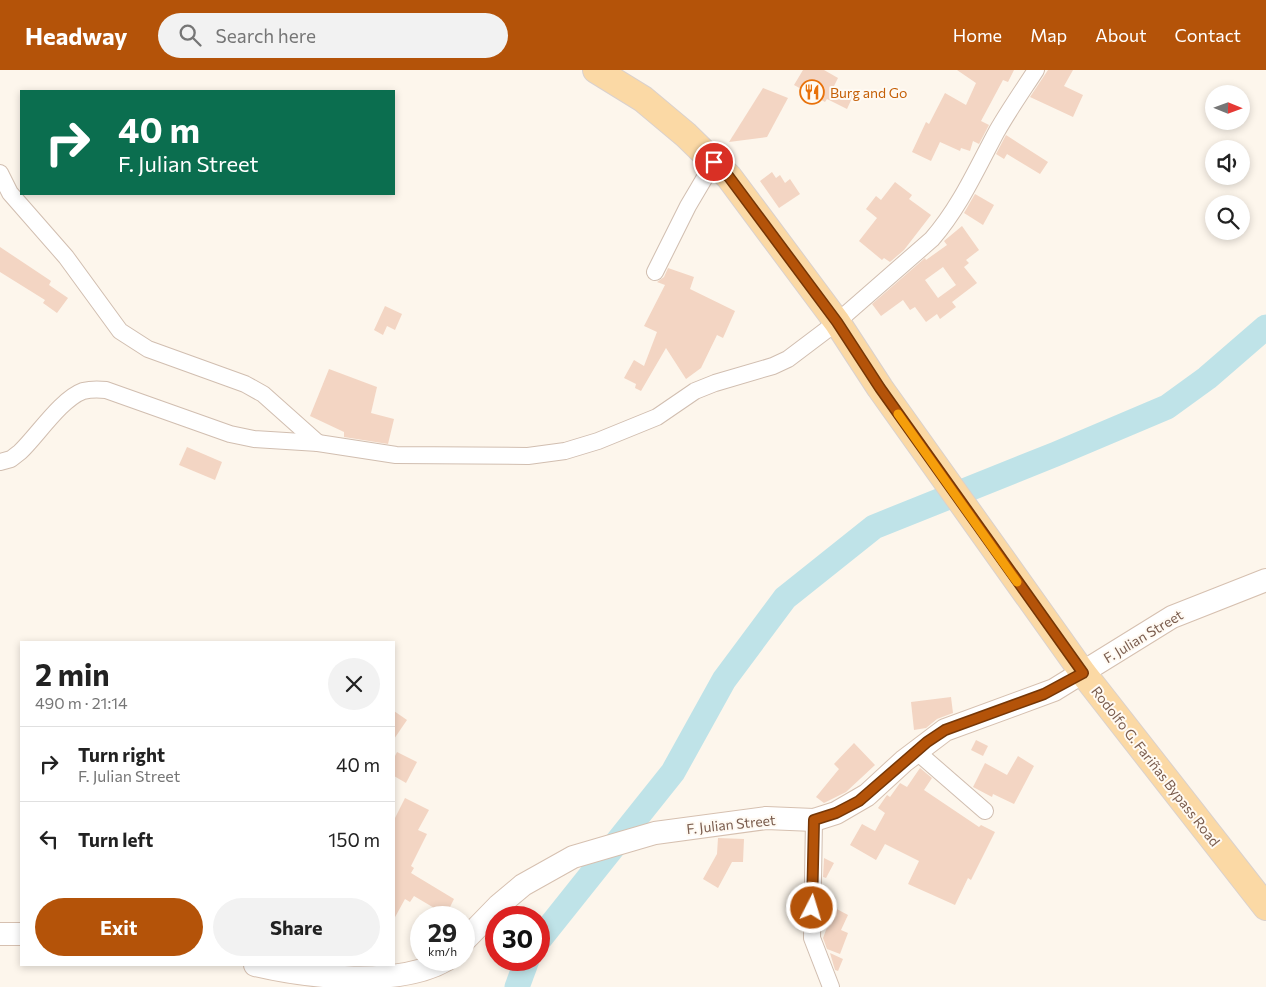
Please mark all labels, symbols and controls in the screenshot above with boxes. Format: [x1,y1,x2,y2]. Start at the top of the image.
search box [158,13,508,58]
text: Headway [25,21,128,50]
icon: search [176,21,204,49]
text: Search here [216,24,316,47]
text: Home [953,24,1002,46]
text: Map [1030,24,1067,46]
text: About [1095,24,1147,46]
text: Contact [1175,24,1241,46]
restaurant icon: Burg and Go [799,79,825,105]
place label: Burg and Go [830,84,907,101]
north arrow [1205,85,1250,130]
map controls [1205,85,1250,240]
text: 40 m [118,107,200,150]
icon: right [35,110,100,175]
button: sound [1205,140,1250,185]
pin [693,141,735,183]
icon: arrive [700,148,728,176]
text: F. Julian Street [118,150,259,177]
button: search [1205,195,1250,240]
street label: F. Julian Street [1100,606,1186,666]
text: 2 min [35,655,110,692]
button: close [328,658,380,710]
street label: Rodolfo G. Fariñas Bypass Road [1088,683,1224,849]
text: 490 m · 21:14 [35,693,128,712]
text: Turn right [78,743,165,766]
icon: right [35,750,63,778]
text: 40 m [336,753,380,776]
text: F. Julian Street [78,766,180,785]
street label: F. Julian Street [686,811,777,837]
icon: left [35,825,63,853]
text: Turn left [78,828,153,851]
text: 150 m [328,828,380,851]
position arrow [785,881,837,933]
button: Exit [35,898,203,956]
button: Share [213,898,380,956]
speed limit sign: 30 [485,906,550,971]
text: 29 [428,917,457,947]
text: km/h [428,944,457,958]

